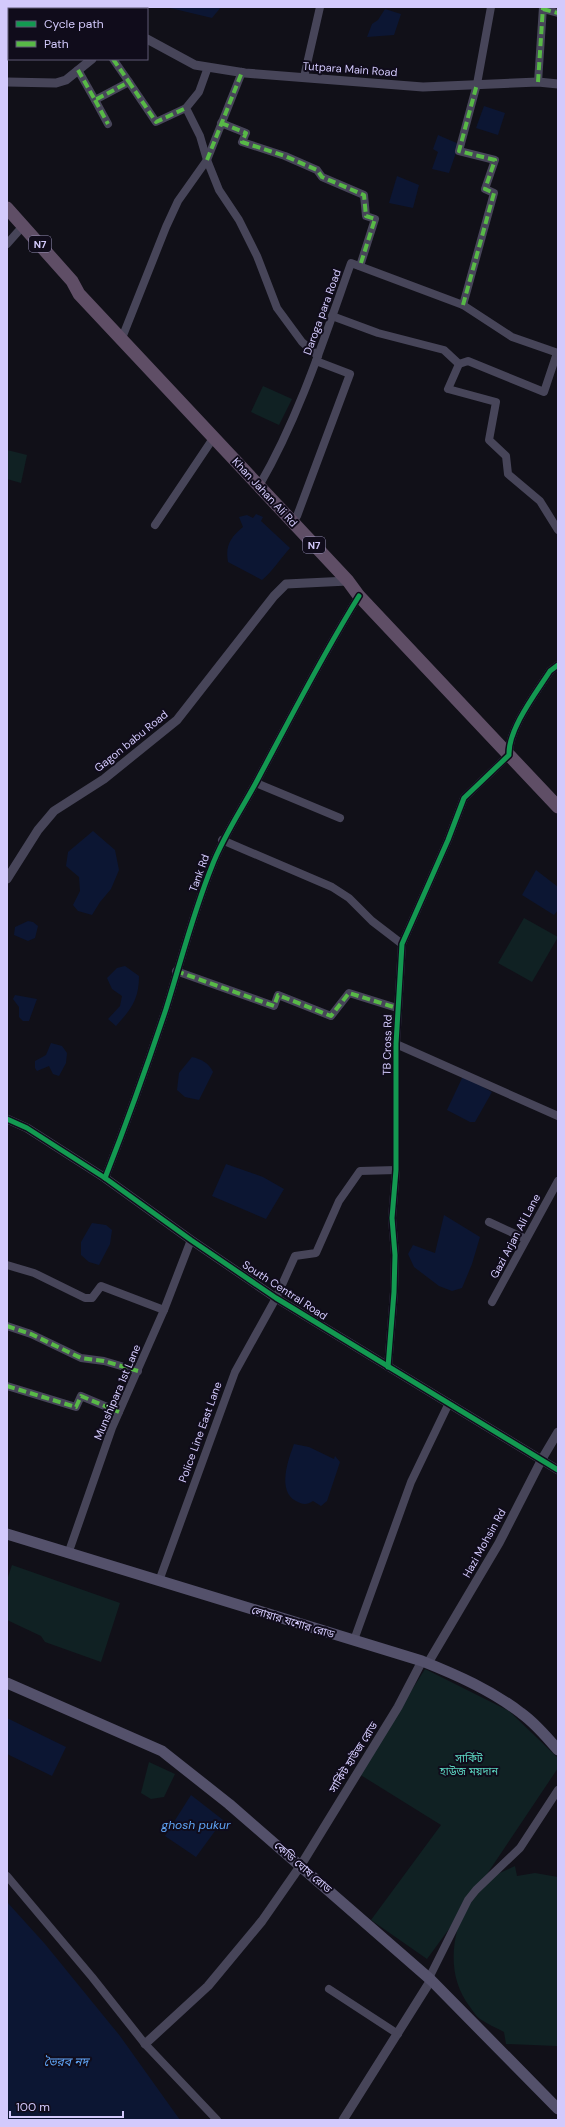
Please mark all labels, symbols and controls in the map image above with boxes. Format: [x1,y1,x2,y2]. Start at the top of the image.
legend [8,8,148,60]
text: Cycle path [44,16,104,32]
text: Path [44,36,69,52]
street label: Tutpara Main Road [302,59,398,79]
road number: N7 [29,236,51,252]
street label: Daroga para Road [300,267,344,357]
street label: Khan Jahan Ali Rd [229,455,301,530]
road number: N7 [303,537,325,553]
street label: Gagon babu Road [91,707,171,775]
street label: Tank Rd [186,852,212,894]
street label: TB Cross Rd [379,1014,395,1076]
street label: Gazi Arjan Ali Lane [487,1191,543,1281]
street label: South Central Road [240,1257,330,1323]
street label: Munshipara 1st Lane [91,1342,143,1442]
street label: Police Line East Lane [175,1380,225,1484]
street label: Hazi Mohsin Rd [459,1506,509,1580]
street label: লোয়ার যশোর রোড [250,1603,336,1641]
street label: সার্কিট হাউজ রোড [325,1719,380,1796]
park label: সার্কিট হাউজ ময়দান [439,1751,499,1778]
water label: ghosh pukur [161,1817,231,1833]
street label: কেডি ঘোষ রোড [271,1838,335,1896]
water label: ভৈরব নদ [44,2054,91,2070]
scale bar [10,2093,123,2119]
text: 100 m [16,2099,50,2115]

